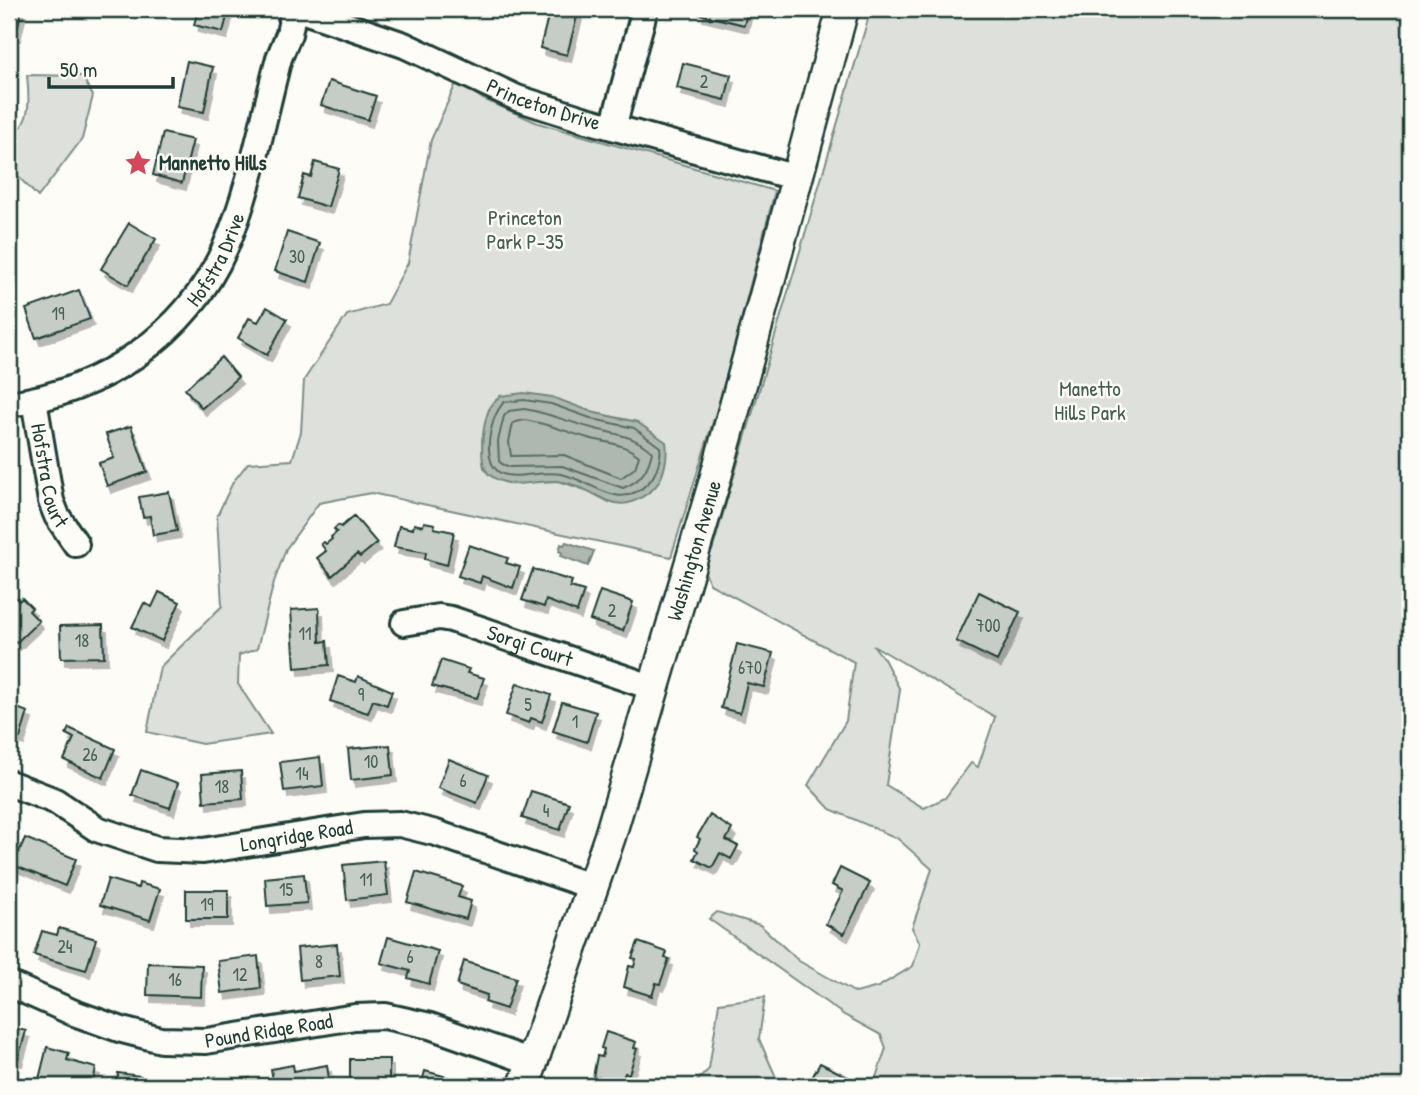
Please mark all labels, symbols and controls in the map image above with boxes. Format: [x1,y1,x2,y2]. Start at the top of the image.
scale bar [49,46,173,90]
text: 50 m [60,55,97,84]
house number: 2 [700,69,709,94]
street label: Princeton Drive [482,71,604,137]
place icon: Mannetto Hills [123,148,153,178]
place label: Mannetto Hills [159,148,266,177]
park label: Princeton Park P-35 [487,203,564,256]
street label: Hofstra Drive [179,209,251,312]
house number: 30 [289,244,305,269]
house number: 19 [51,301,65,326]
park label: Manetto Hills Park [1054,374,1126,427]
street label: Hofstra Court [24,421,76,534]
street label: Washington Avenue [659,477,728,624]
house number: 2 [608,598,617,623]
house number: 700 [975,613,1001,638]
street label: Sorgi Court [483,617,578,674]
house number: 11 [298,621,312,646]
house number: 18 [75,628,89,653]
house number: 670 [738,655,762,680]
house number: 9 [358,682,365,707]
house number: 5 [524,692,532,717]
house number: 1 [572,709,578,734]
house number: 26 [82,742,98,767]
house number: 10 [364,749,378,774]
house number: 14 [295,761,309,786]
house number: 6 [459,768,467,793]
house number: 18 [215,774,229,799]
house number: 4 [543,798,550,823]
street label: Longridge Road [238,812,355,859]
house number: 11 [359,867,373,892]
house number: 15 [279,877,293,902]
house number: 19 [200,892,214,917]
house number: 24 [57,934,73,959]
house number: 6 [406,944,414,969]
house number: 8 [315,949,323,974]
house number: 12 [233,962,248,987]
house number: 16 [168,967,182,992]
street label: Pound Ridge Road [203,1006,335,1055]

